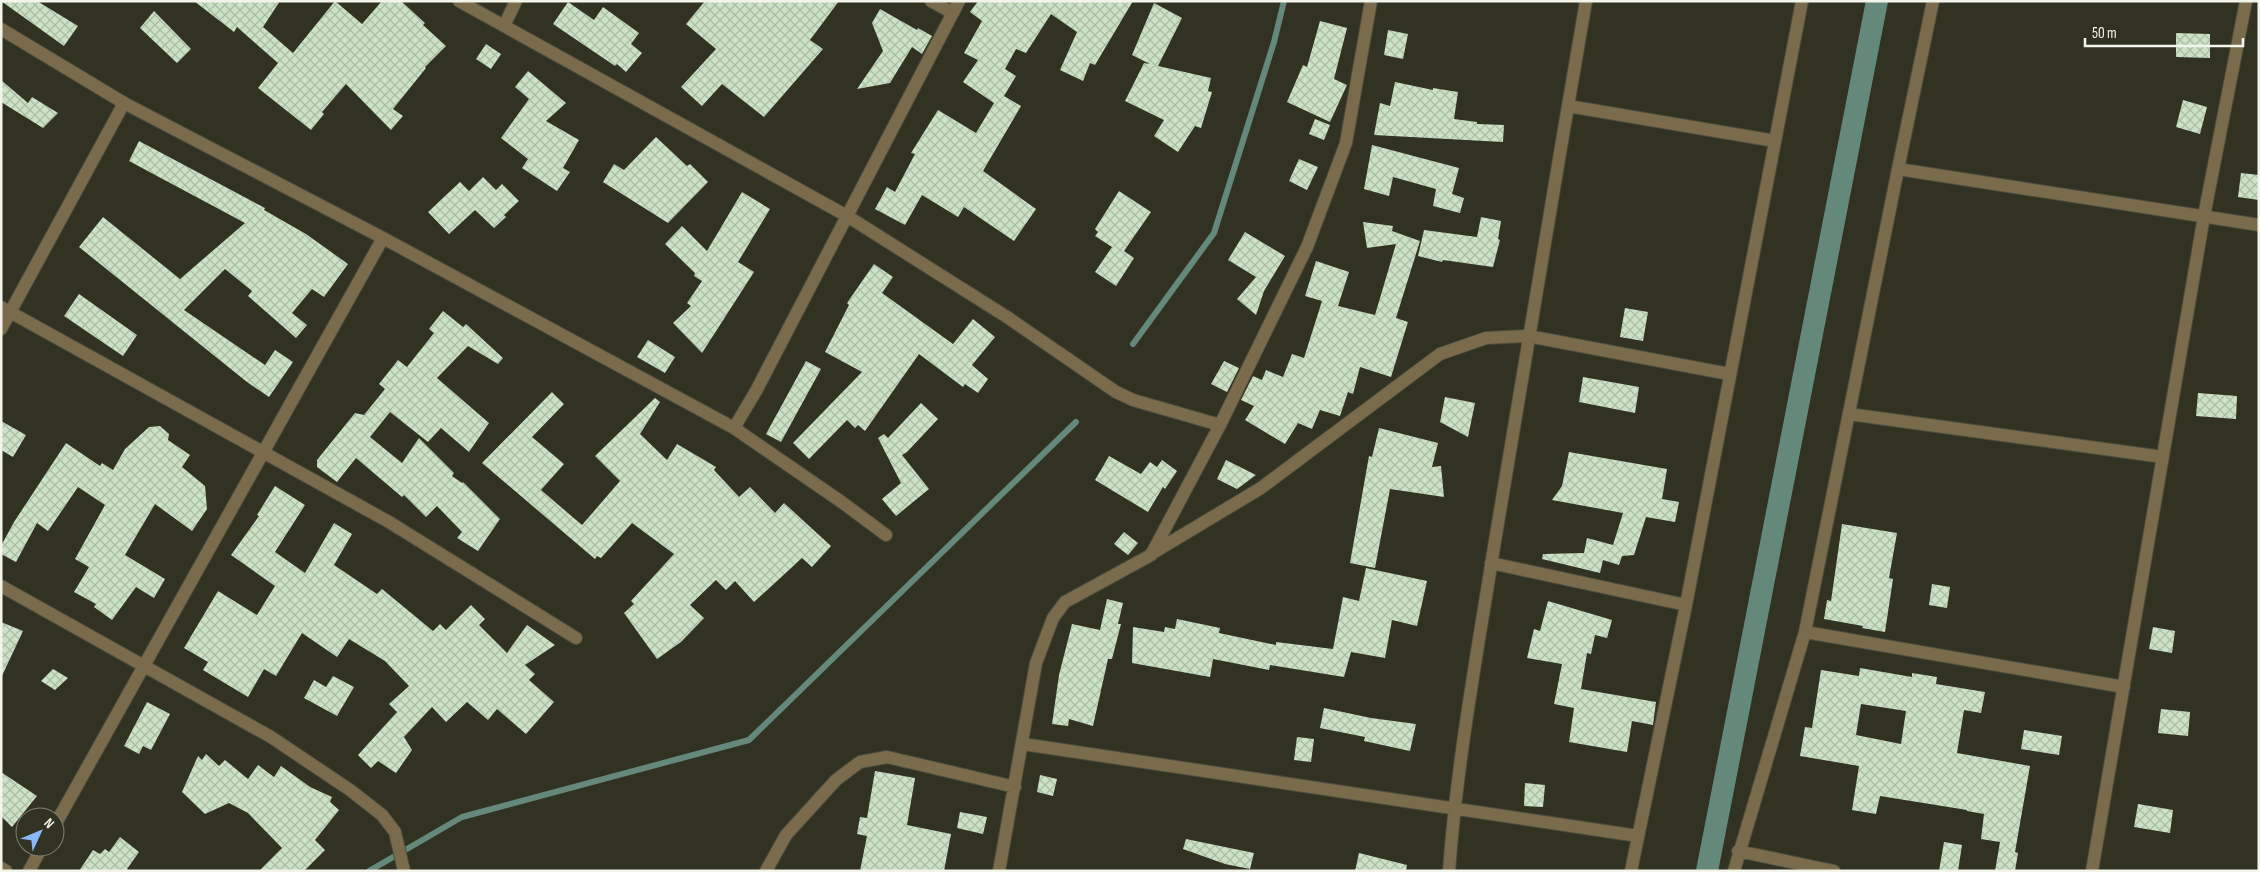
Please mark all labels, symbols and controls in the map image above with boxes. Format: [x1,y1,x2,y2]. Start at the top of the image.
scale bar [2085,15,2242,47]
text: 50 m [2092,24,2117,43]
north arrow [15,807,65,857]
text: N [40,815,58,832]

